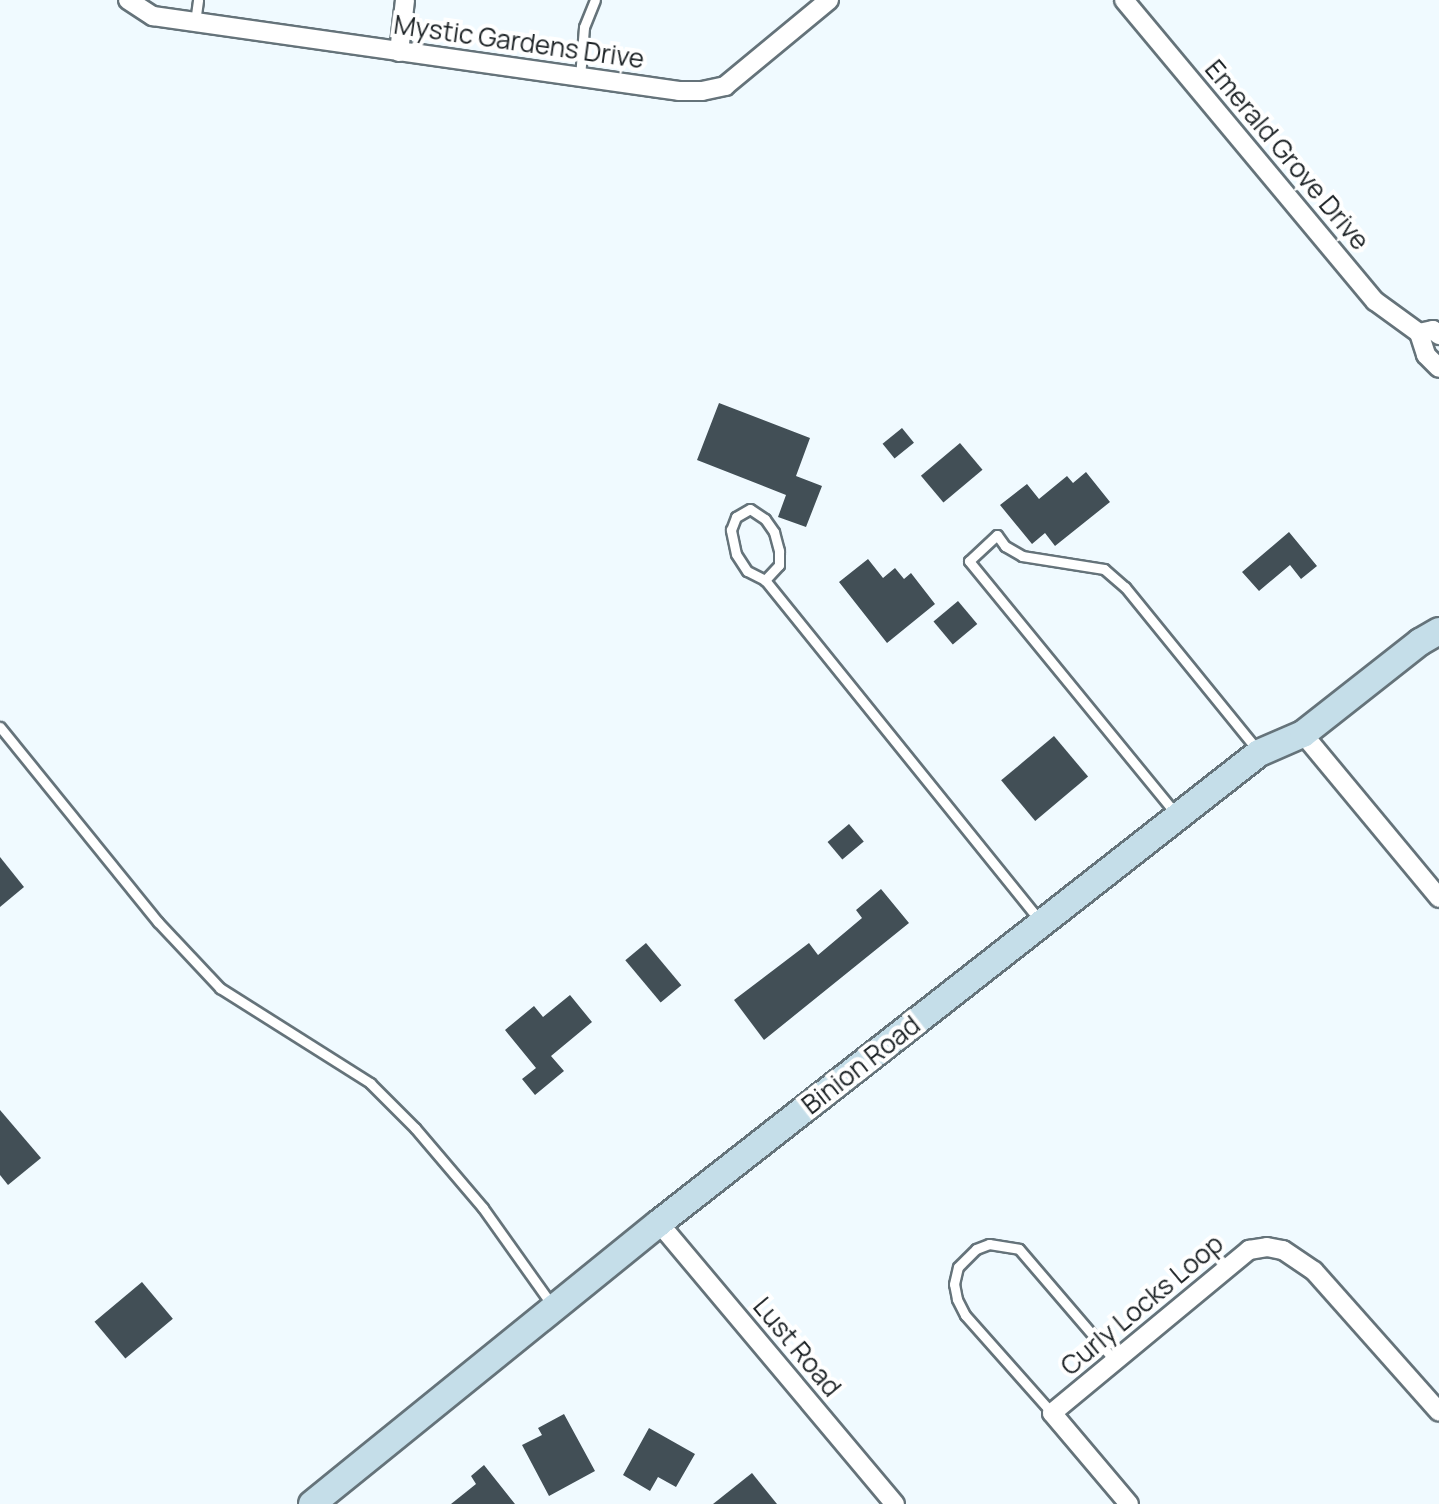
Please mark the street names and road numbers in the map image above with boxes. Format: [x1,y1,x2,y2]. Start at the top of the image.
street label: Mystic Gardens Drive [392,9,646,75]
street label: Emerald Grove Drive [1199,54,1375,256]
street label: Binion Road [796,1009,926,1121]
street label: Curly Locks Loop [1054,1228,1230,1382]
street label: Lust Road [747,1291,847,1403]

